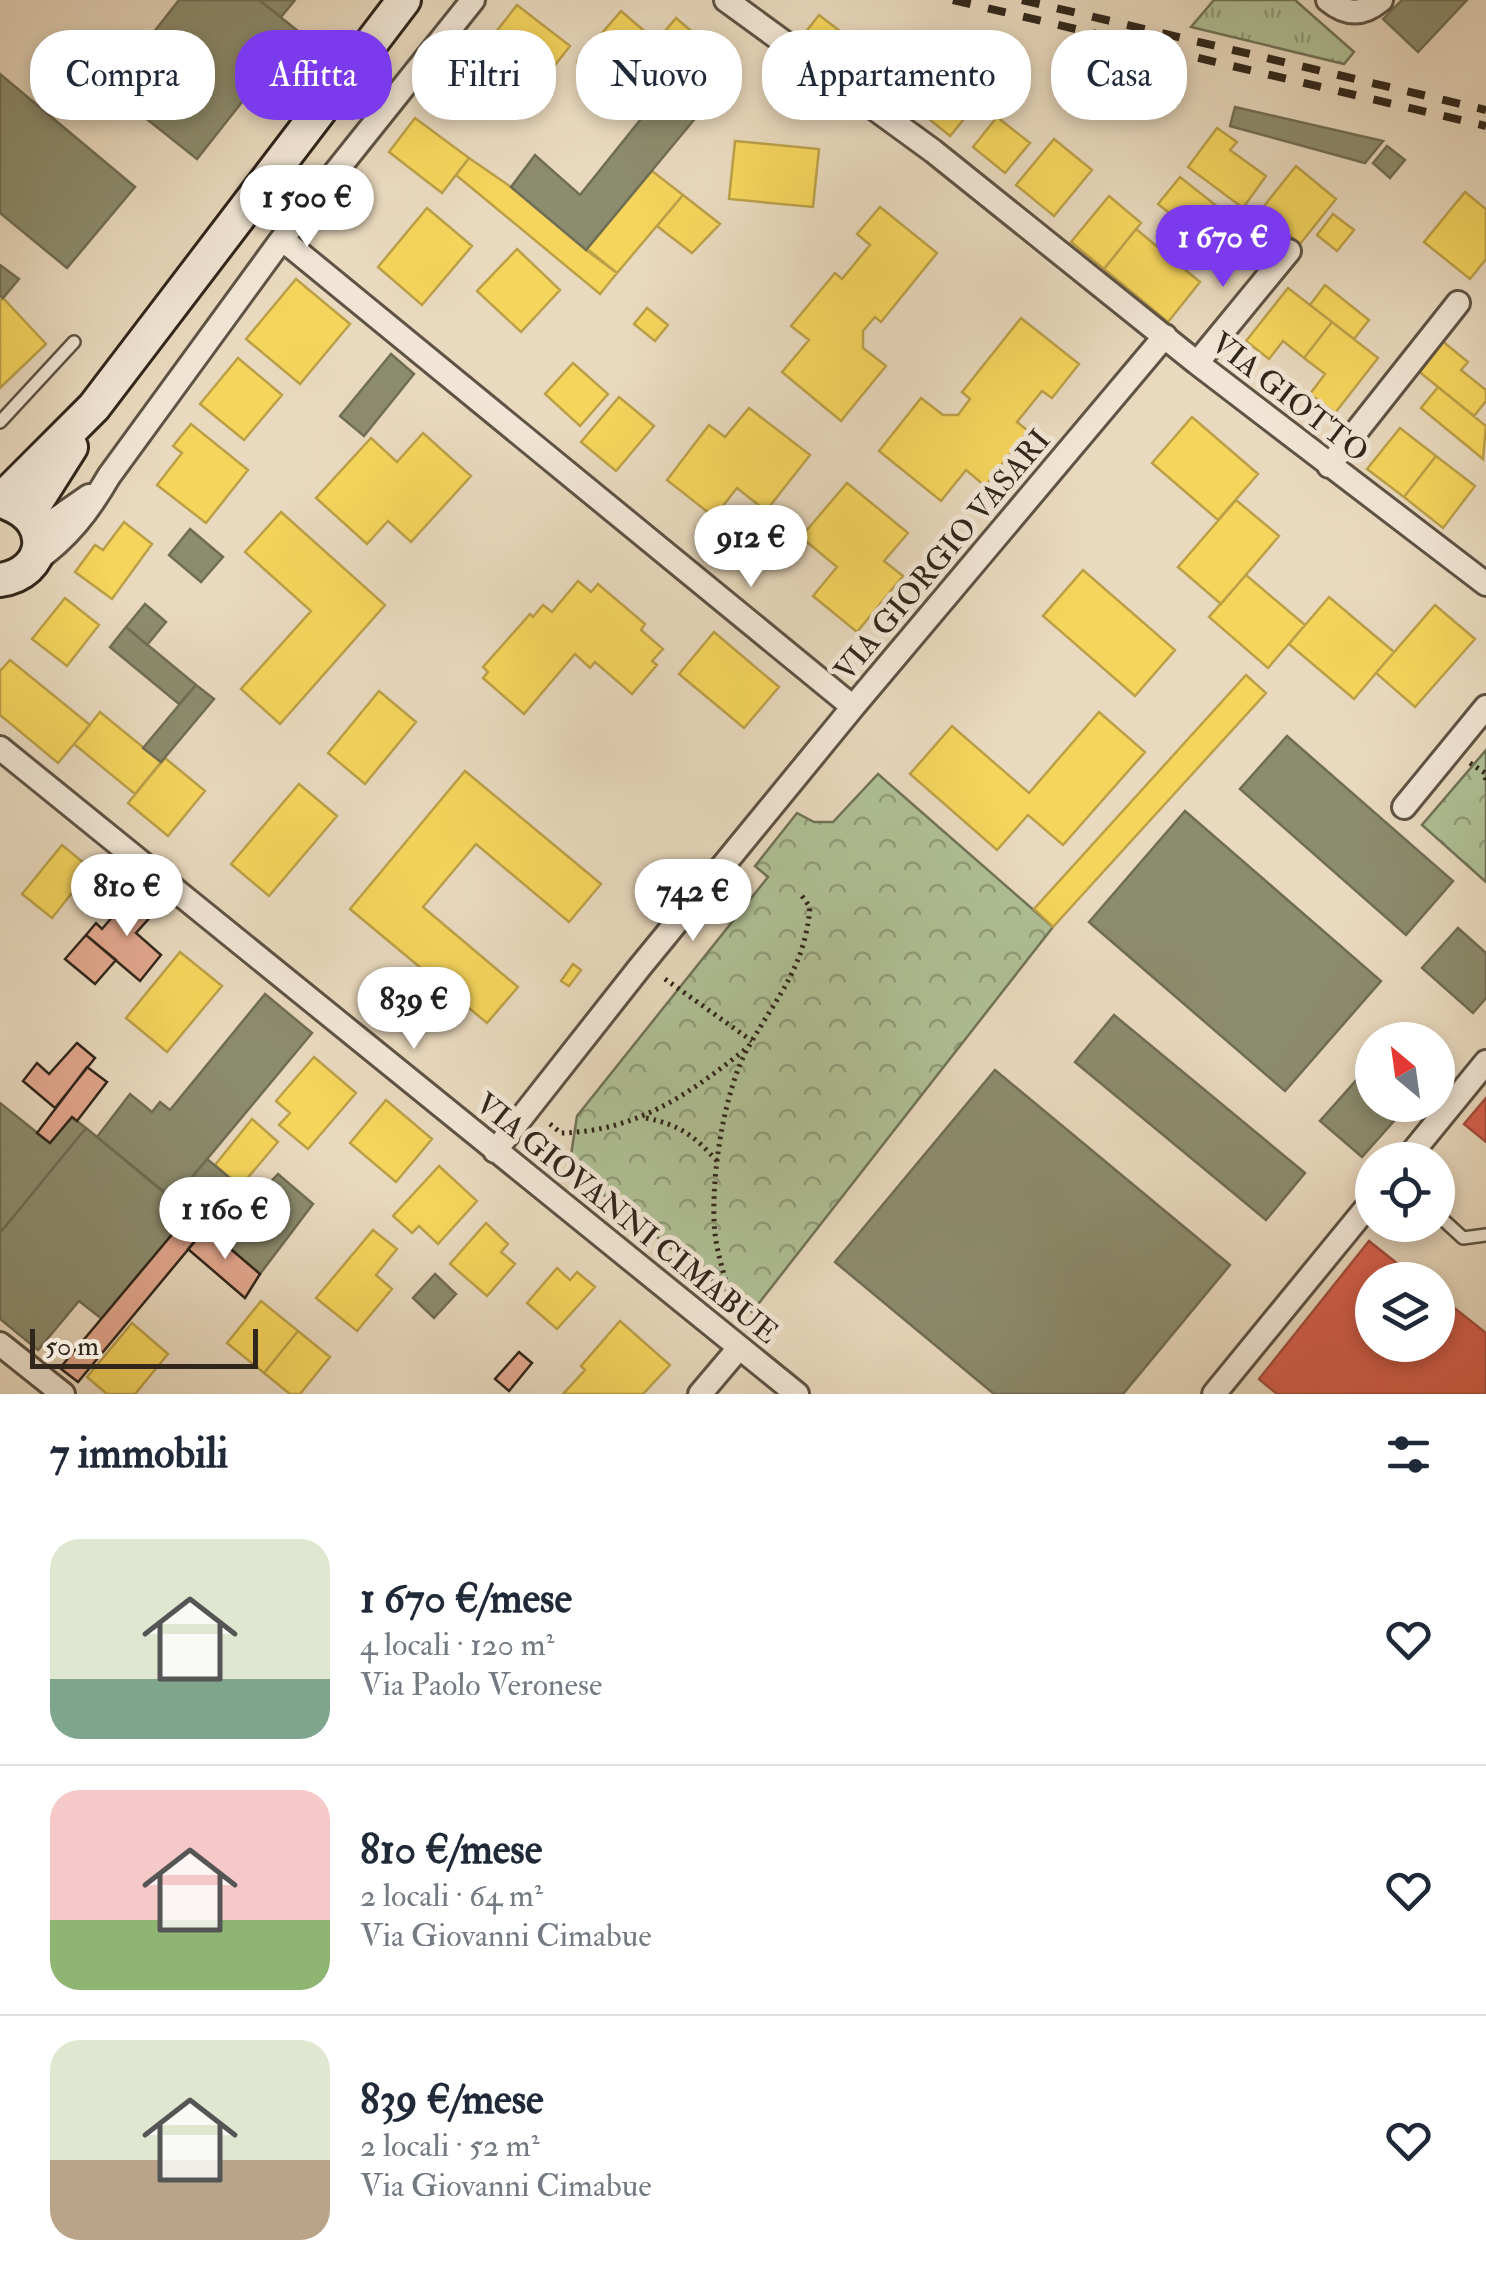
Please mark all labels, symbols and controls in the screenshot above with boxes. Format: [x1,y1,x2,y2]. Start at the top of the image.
chip: Compra [30,30,215,120]
chip: Affitta [235,30,392,120]
chip: Filtri [412,30,556,120]
chip: Nuovo [576,30,742,120]
chip: Appartamento [762,30,1031,120]
chip: Casa [1051,30,1187,120]
pin: 1 500 € [215,165,399,250]
text: 1 500 € [262,177,352,217]
pin: 1 670 € [1131,205,1315,290]
text: 1 670 € [1178,217,1268,257]
street label: VIA GIOTTO [1204,324,1376,470]
street label: VIA GIORGIO VASARI [826,422,1058,688]
pin: 912 € [681,505,821,590]
text: 912 € [716,517,786,557]
pin: 810 € [57,854,197,939]
pin: 742 € [623,859,763,944]
text: 810 € [93,866,161,906]
text: 742 € [657,871,729,911]
pin: 839 € [344,967,484,1052]
text: 839 € [379,979,449,1019]
north arrow [1355,1022,1455,1122]
map controls [1355,1022,1455,1362]
street label: VIA GIOVANNI CIMABUE [468,1085,785,1352]
button: locate [1355,1142,1455,1242]
pin: 1 160 € [133,1177,317,1262]
text: 1 160 € [181,1189,269,1229]
button: layers [1355,1262,1455,1362]
scale bar [30,1324,258,1368]
text: 50 m [45,1329,99,1364]
icon: filters [1381,1427,1436,1482]
text: 7 immobili [50,1428,228,1480]
text: 1 670 €/mese [360,1573,572,1625]
icon: home [130,1579,250,1699]
icon: heart [1381,1612,1436,1667]
text: 4 locali · 120 m² [360,1625,555,1665]
text: Via Paolo Veronese [360,1665,602,1705]
text: 810 €/mese [360,1824,542,1876]
icon: home [130,1830,250,1950]
icon: heart [1381,1863,1436,1918]
text: 2 locali · 64 m² [360,1876,543,1916]
text: Via Giovanni Cimabue [360,1916,652,1956]
text: 839 €/mese [360,2074,544,2126]
icon: home [130,2080,250,2200]
icon: heart [1381,2113,1436,2168]
text: 2 locali · 52 m² [360,2126,540,2166]
text: Via Giovanni Cimabue [360,2166,652,2206]

